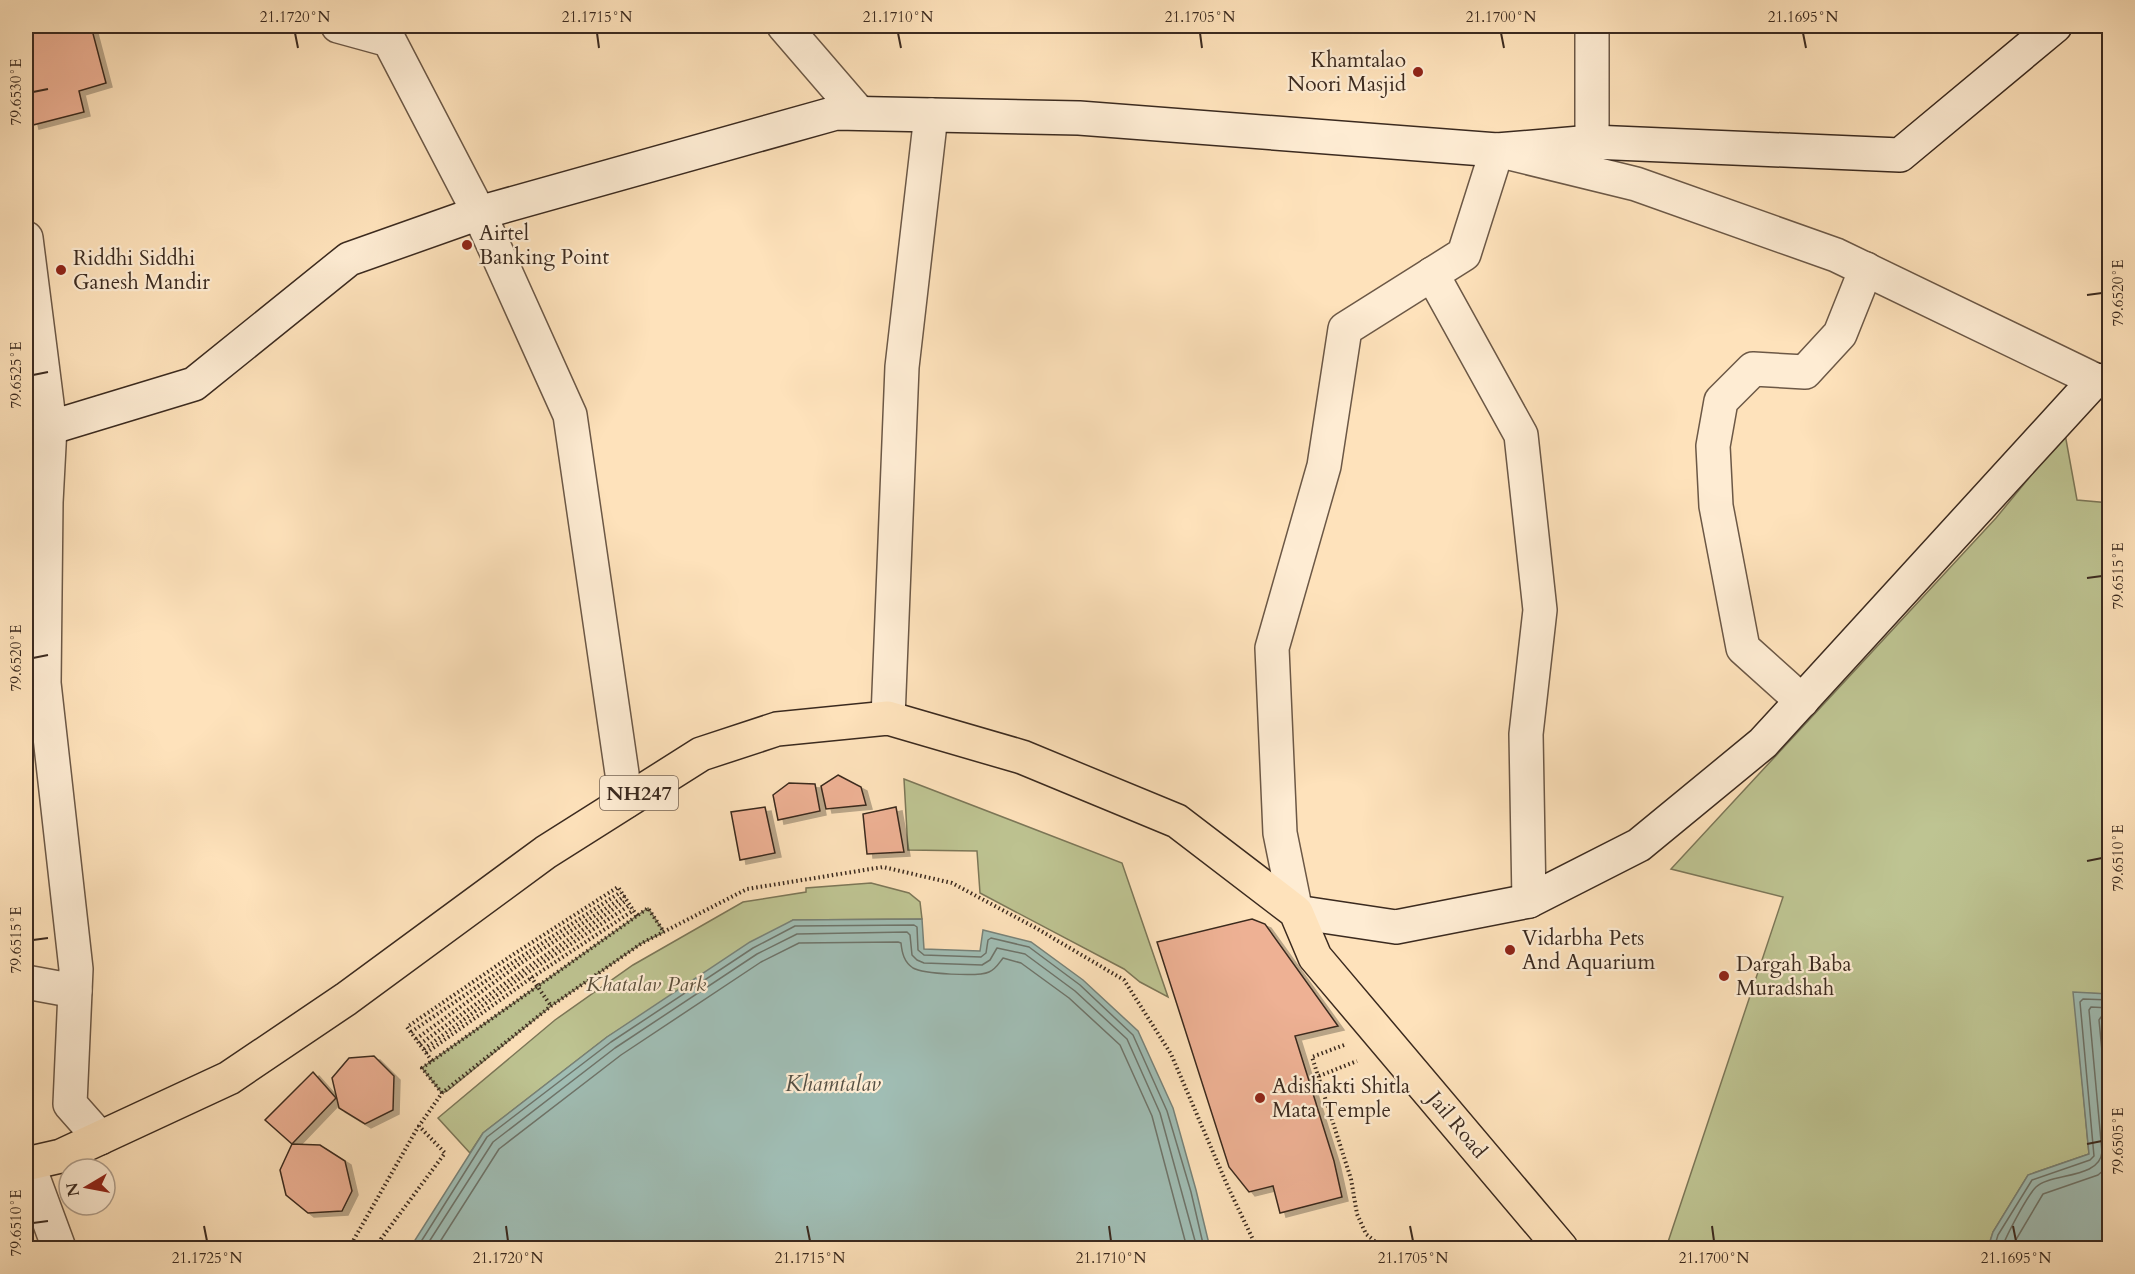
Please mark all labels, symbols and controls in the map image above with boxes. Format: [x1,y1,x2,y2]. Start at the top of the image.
text: 21.1720°N [260,7,330,27]
text: 21.1715°N [562,7,632,27]
text: 21.1710°N [863,7,933,27]
text: 21.1705°N [1165,7,1235,27]
text: 21.1700°N [1466,7,1536,27]
text: 21.1695°N [1768,7,1838,27]
place label: Khamtalao Noori Masjid [1287,46,1406,99]
text: 79.6530°E [6,59,26,125]
marker: Khamtalao Noori Masjid [1411,65,1425,79]
place label: Airtel Banking Point [479,219,609,272]
marker: Airtel Banking Point [460,238,474,252]
place label: Riddhi Siddhi Ganesh Mandir [73,244,210,297]
text: 79.6520°E [2108,260,2128,326]
marker: Riddhi Siddhi Ganesh Mandir [54,263,68,277]
text: 79.6525°E [6,342,26,408]
text: 79.6515°E [2108,543,2128,609]
text: 79.6520°E [6,625,26,691]
road number: NH247 [600,776,678,810]
text: 79.6510°E [2108,825,2128,891]
text: 79.6515°E [6,907,26,973]
place label: Vidarbha Pets And Aquarium [1522,924,1656,977]
marker: Vidarbha Pets And Aquarium [1503,943,1517,957]
place label: Dargah Baba Muradshah [1736,950,1852,1003]
marker: Dargah Baba Muradshah [1717,969,1731,983]
park label: Khatalav Park [586,970,707,999]
water label: Khamtalav [785,1069,881,1099]
place label: Adishakti Shitla Mata Temple [1272,1072,1410,1125]
street label: Jail Road [1418,1083,1494,1165]
marker: Adishakti Shitla Mata Temple [1253,1091,1267,1105]
text: 79.6505°E [2108,1108,2128,1174]
north arrow [57,1157,117,1217]
text: N [61,1181,85,1198]
text: 79.6510°E [6,1190,26,1256]
text: 21.1725°N [172,1248,242,1268]
text: 21.1720°N [473,1248,543,1268]
text: 21.1715°N [775,1248,845,1268]
text: 21.1710°N [1076,1248,1146,1268]
text: 21.1705°N [1378,1248,1448,1268]
text: 21.1700°N [1679,1248,1749,1268]
text: 21.1695°N [1981,1248,2051,1268]

